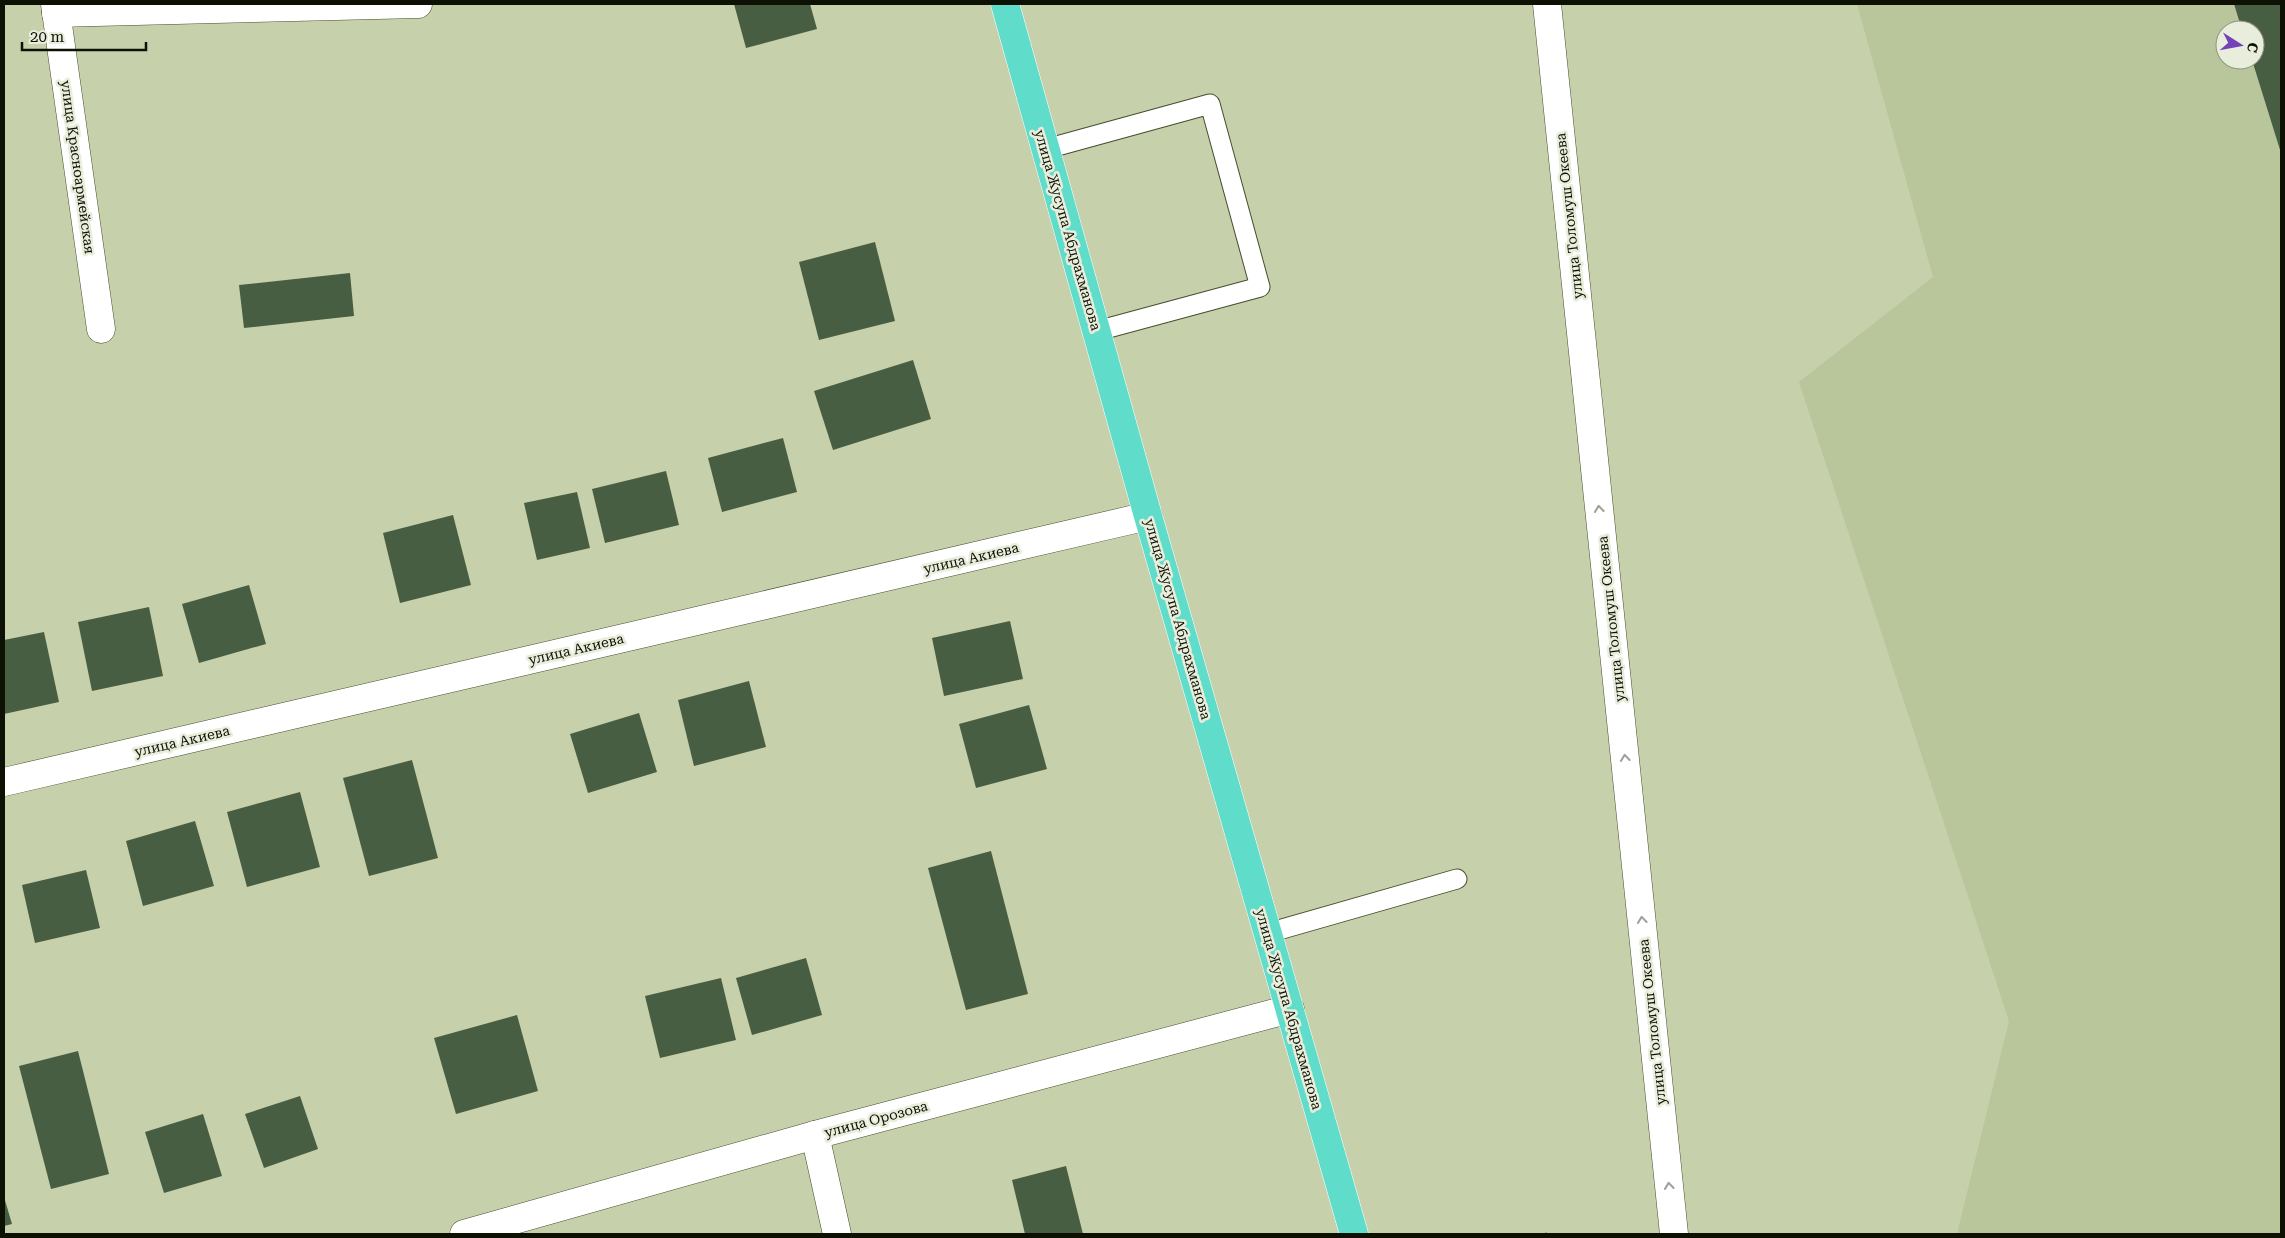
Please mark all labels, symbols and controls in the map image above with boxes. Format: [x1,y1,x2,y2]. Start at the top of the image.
scale bar [22,20,146,52]
north arrow [2215,20,2265,70]
text: 20 m [30,28,65,46]
text: С [2244,41,2262,54]
street label: улица Красноармейская [58,79,98,255]
street label: улица Жусупа Абдрахманова [1032,128,1105,333]
street label: улица Толомуш Океева [1552,132,1586,300]
one-way arrow [1594,505,1605,513]
street label: улица Жусупа Абдрахманова [1142,517,1215,722]
street label: улица Толомуш Океева [1594,535,1628,703]
street label: улица Акиева [922,539,1021,577]
street label: улица Акиева [527,630,626,668]
street label: улица Акиева [133,722,232,760]
one-way arrow [1620,754,1631,762]
street label: улица Жусупа Абдрахманова [1253,907,1326,1112]
one-way arrow [1637,915,1648,923]
street label: улица Толомуш Океева [1635,938,1669,1106]
street label: улица Орозова [823,1097,930,1140]
one-way arrow [1664,1181,1675,1189]

